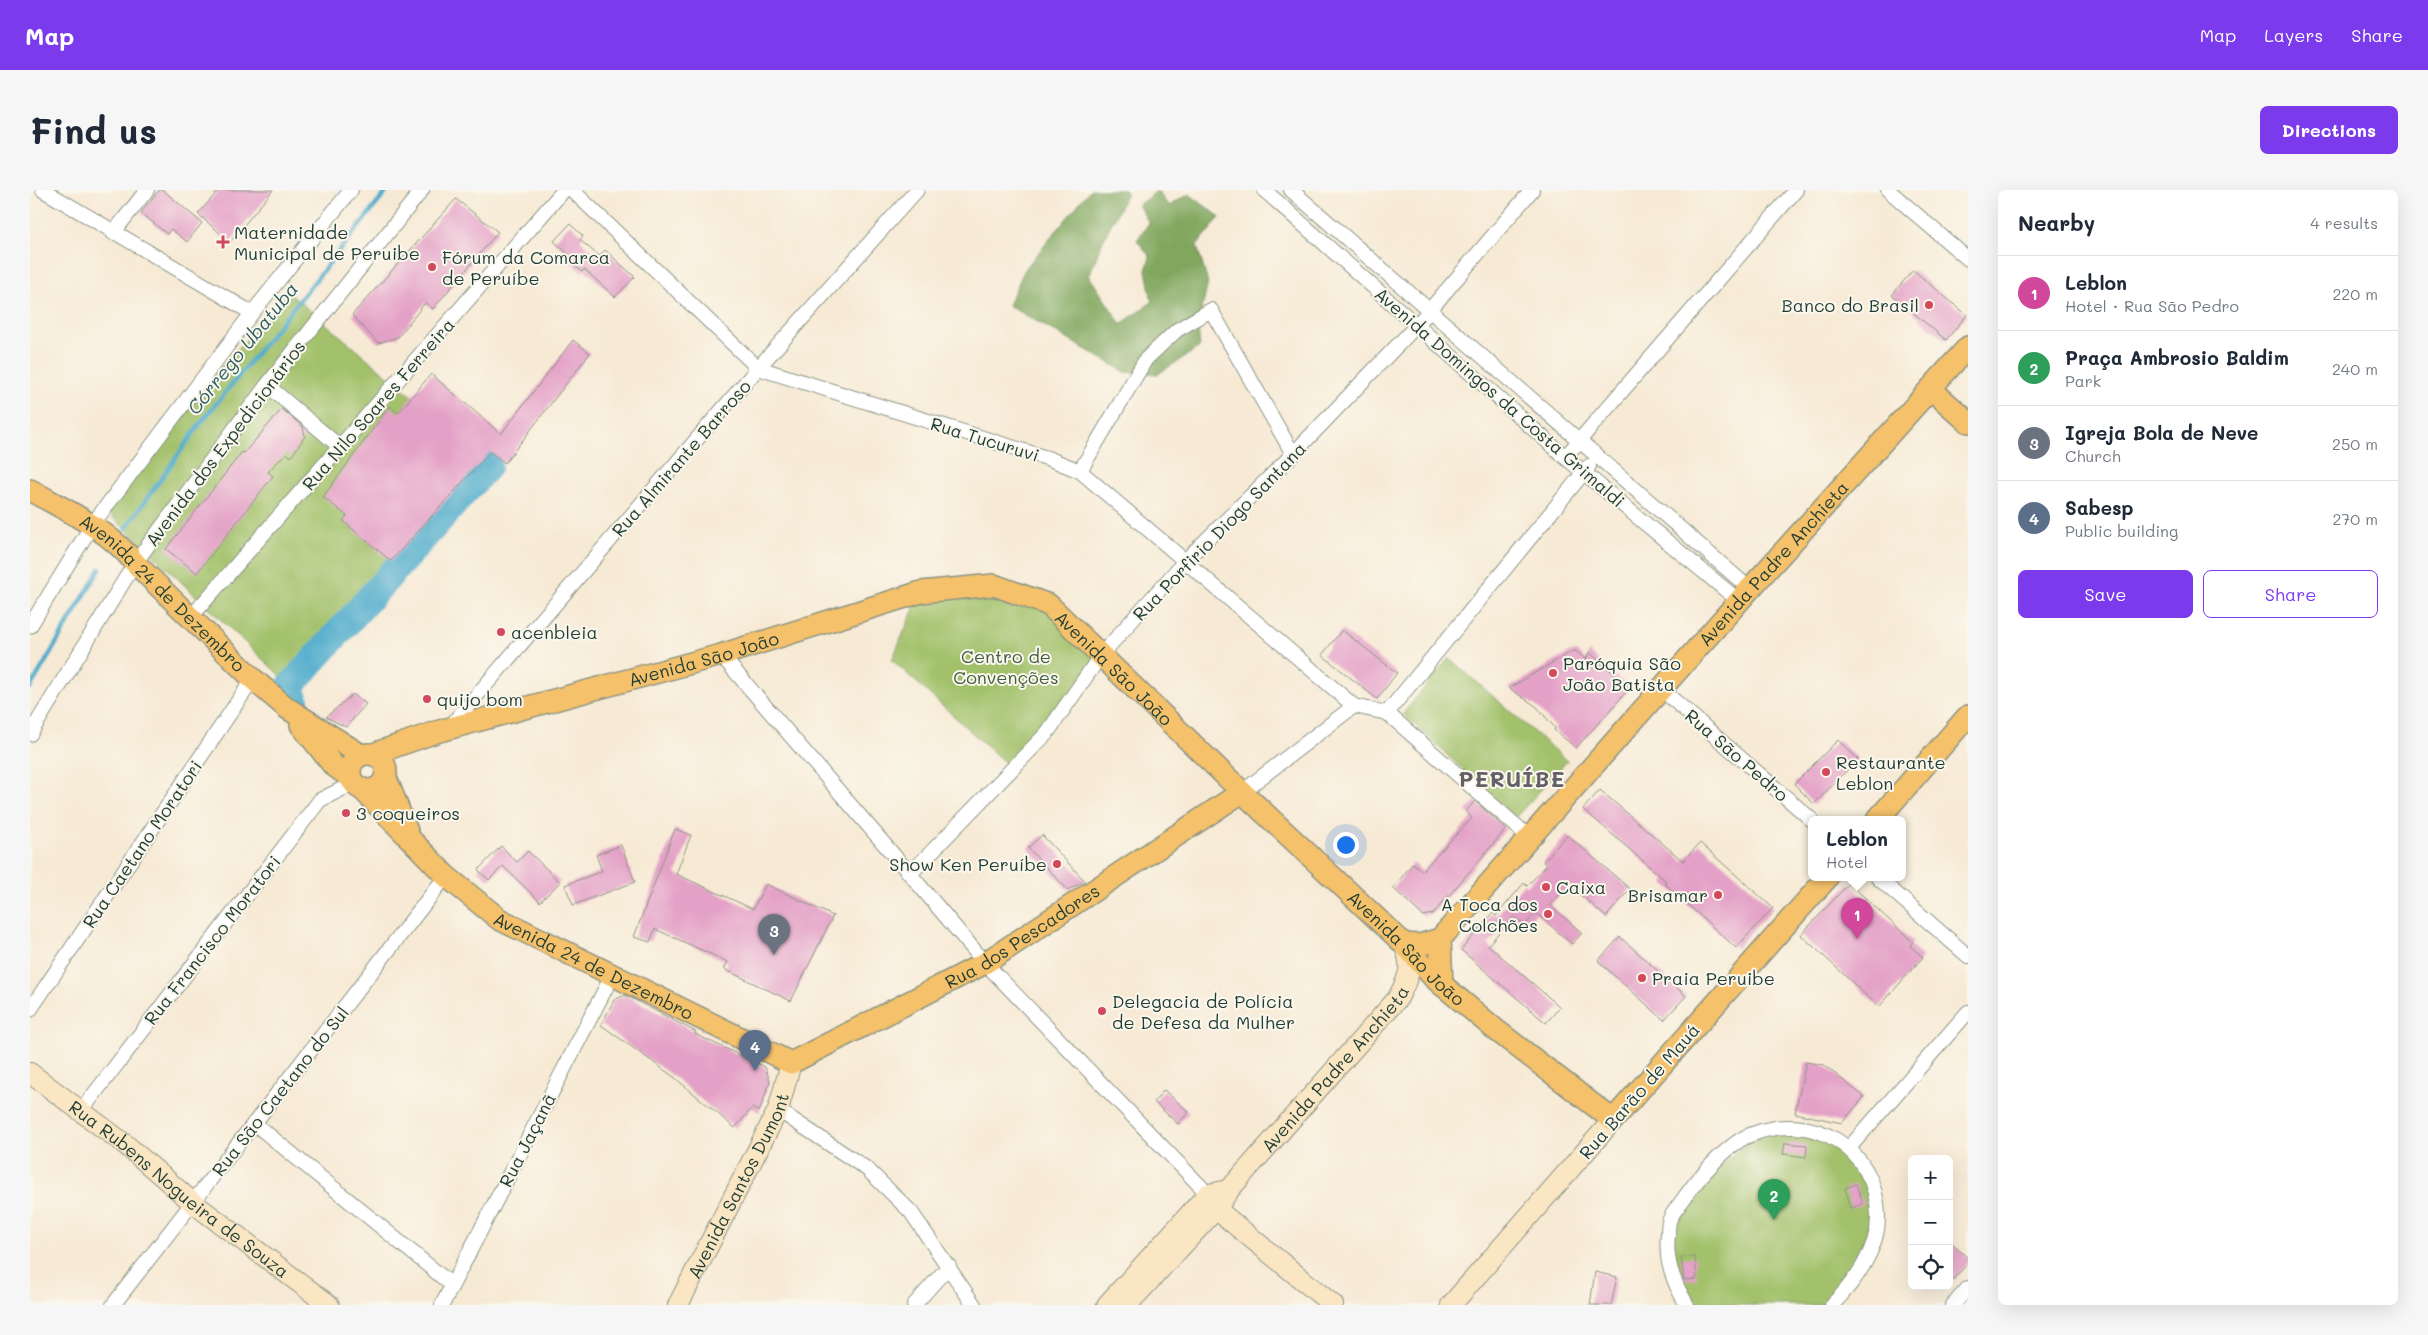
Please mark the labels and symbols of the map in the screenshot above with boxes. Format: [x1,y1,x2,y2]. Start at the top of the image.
place label: Maternidade Municipal de Peruibe [234,220,420,265]
marker: Maternidade Municipal de Peruibe [216,235,230,249]
place label: Fórum da Comarca de Peruíbe [442,245,610,290]
marker: Fórum da Comarca de Peruíbe [426,261,438,273]
water label: Córrego Ubatuba [181,277,303,419]
street label: Avenida Domingos da Costa Grimaldi [1370,282,1630,512]
place label: Banco do Brasil [1782,293,1919,317]
marker: Banco do Brasil [1923,299,1935,311]
street label: Rua Nilo Soares Ferreira [296,313,460,495]
street label: Avenida dos Expedicionários [139,335,311,551]
street label: Rua Almirante Barroso [606,374,756,542]
street label: Rua Tucuruvi [928,411,1042,467]
street label: Rua Porfirio Diogo Santana [1127,436,1311,626]
street label: Avenida Padre Anchieta [1693,476,1854,651]
street label: Avenida 24 de Dezembro [75,508,251,677]
street label: Avenida São João [1050,605,1178,731]
place label: acenbleia [511,620,598,644]
street label: Avenida São João [625,625,782,692]
marker: acenbleia [495,626,507,638]
park label: Centro de Convenções [953,644,1059,689]
place label: Paróquia São João Batista [1563,651,1681,696]
marker: Paróquia São João Batista [1547,667,1559,679]
place label: quijo bom [437,687,523,711]
marker: quijo bom [421,693,433,705]
street label: Rua São Pedro [1680,703,1794,807]
place label: Restaurante Leblon [1836,750,1946,795]
street label: Rua Caetano Moratori [77,755,207,933]
district label: PERUÍBE [1459,764,1565,793]
marker: Restaurante Leblon [1820,766,1832,778]
place label: 3 coqueiros [356,801,460,825]
marker: 3 coqueiros [340,807,352,819]
your location [1333,832,1359,858]
street label: Rua Francisco Moratori [138,850,286,1030]
place label: Show Ken Peruíbe [889,852,1047,876]
marker: Show Ken Peruíbe [1051,858,1063,870]
place label: Caixa [1556,875,1606,899]
street label: Rua dos Pescadores [941,878,1104,994]
marker: Caixa [1540,881,1552,893]
place label: Brisamar [1628,883,1708,907]
street label: Avenida São João [1342,885,1470,1011]
marker: Brisamar [1712,889,1724,901]
place label: A Toca dos Colchões [1441,892,1538,937]
pin: 1 [1841,898,1873,939]
street label: Avenida 24 de Dezembro [489,906,698,1025]
marker: A Toca dos Colchões [1542,908,1554,920]
pin: 3 [758,914,790,955]
place label: Praia Peruibe [1652,966,1775,990]
marker: Praia Peruibe [1636,972,1648,984]
street label: Avenida Padre Anchieta [1256,982,1414,1157]
place label: Delegacia de Polícia de Defesa da Mulher [1112,989,1295,1034]
street label: Rua São Caetano do Sul [206,1001,354,1181]
marker: Delegacia de Polícia de Defesa da Mulher [1096,1005,1108,1017]
street label: Rua Barão de Mauá [1573,1018,1705,1164]
pin: 4 [739,1030,771,1071]
street label: Rua Jaçanã [493,1089,561,1191]
street label: Avenida Santos Dumont [682,1090,794,1282]
street label: Rua Rubens Nogueira de Souza [64,1095,294,1283]
pin: 2 [1758,1179,1790,1220]

